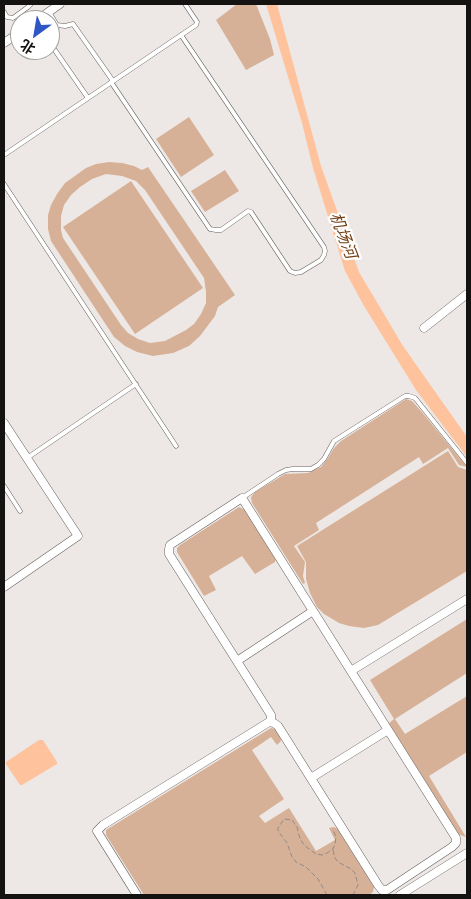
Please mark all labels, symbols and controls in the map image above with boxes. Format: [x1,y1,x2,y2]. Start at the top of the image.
north arrow [10,10,60,60]
text: 北 [16,35,39,59]
water label: 机场河 [324,210,360,262]

